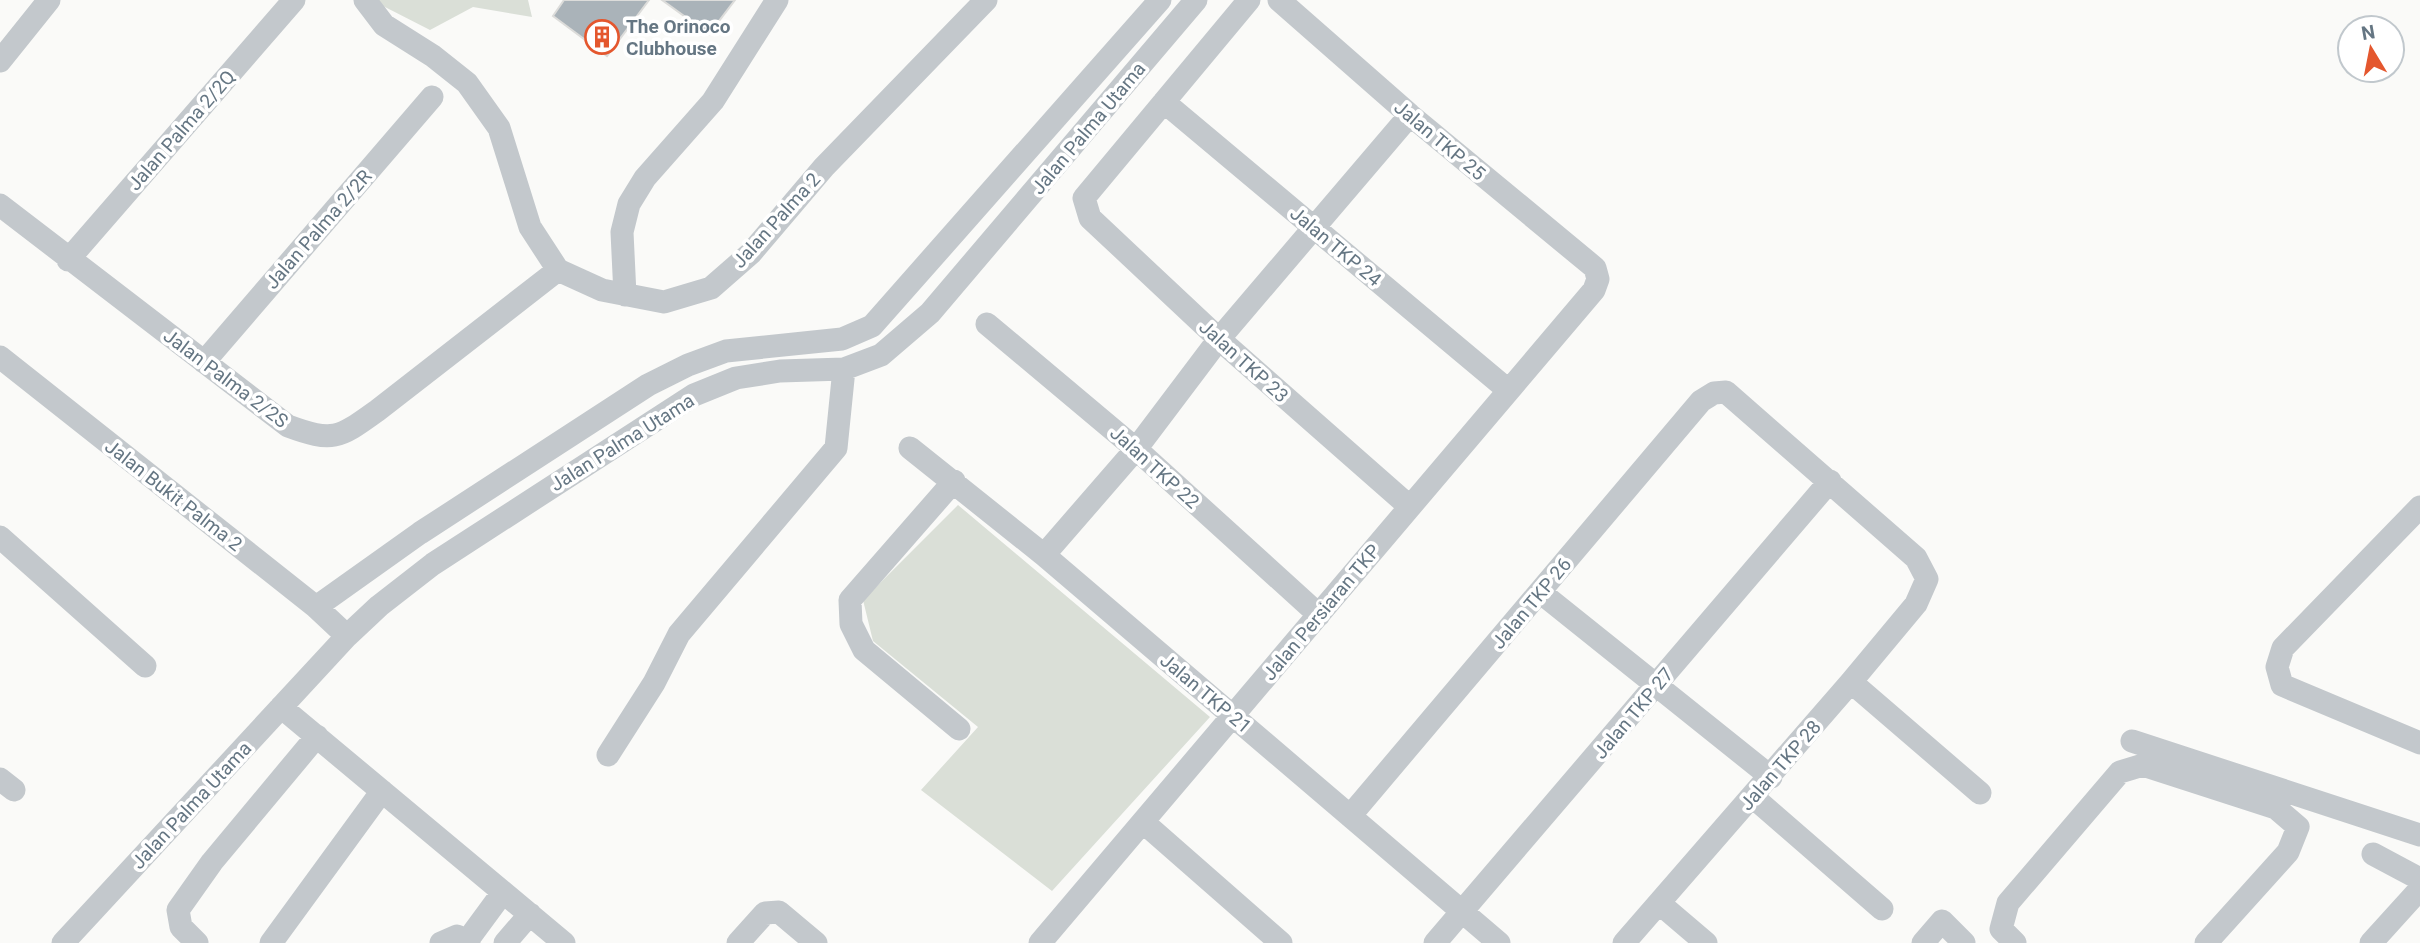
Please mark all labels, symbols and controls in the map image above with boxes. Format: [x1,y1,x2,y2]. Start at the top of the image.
north arrow [2336,14,2406,84]
place label: The Orinoco Clubhouse [626,15,731,60]
building icon: The Orinoco Clubhouse [583,18,621,56]
text: N [2360,20,2377,45]
street label: Jalan Palma Utama [1026,58,1150,199]
street label: Jalan Palma 2/2Q [123,66,240,195]
street label: Jalan TKP 25 [1389,96,1490,185]
street label: Jalan Palma 2/2R [260,165,377,294]
street label: Jalan Palma 2 [728,168,825,273]
street label: Jalan TKP 24 [1285,202,1386,291]
street label: Jalan TKP 23 [1194,315,1293,407]
street label: Jalan Palma 2/2S [159,324,293,433]
street label: Jalan Palma Utama [546,389,698,496]
street label: Jalan TKP 22 [1105,421,1204,513]
street label: Jalan Bukit Palma 2 [101,435,247,556]
street label: Jalan Persiaran TKP [1258,540,1385,685]
street label: Jalan TKP 26 [1487,553,1576,654]
street label: Jalan TKP 21 [1155,649,1256,738]
street label: Jalan TKP 27 [1589,663,1678,764]
street label: Jalan TKP 28 [1735,716,1826,815]
street label: Jalan Palma Utama [127,737,256,874]

